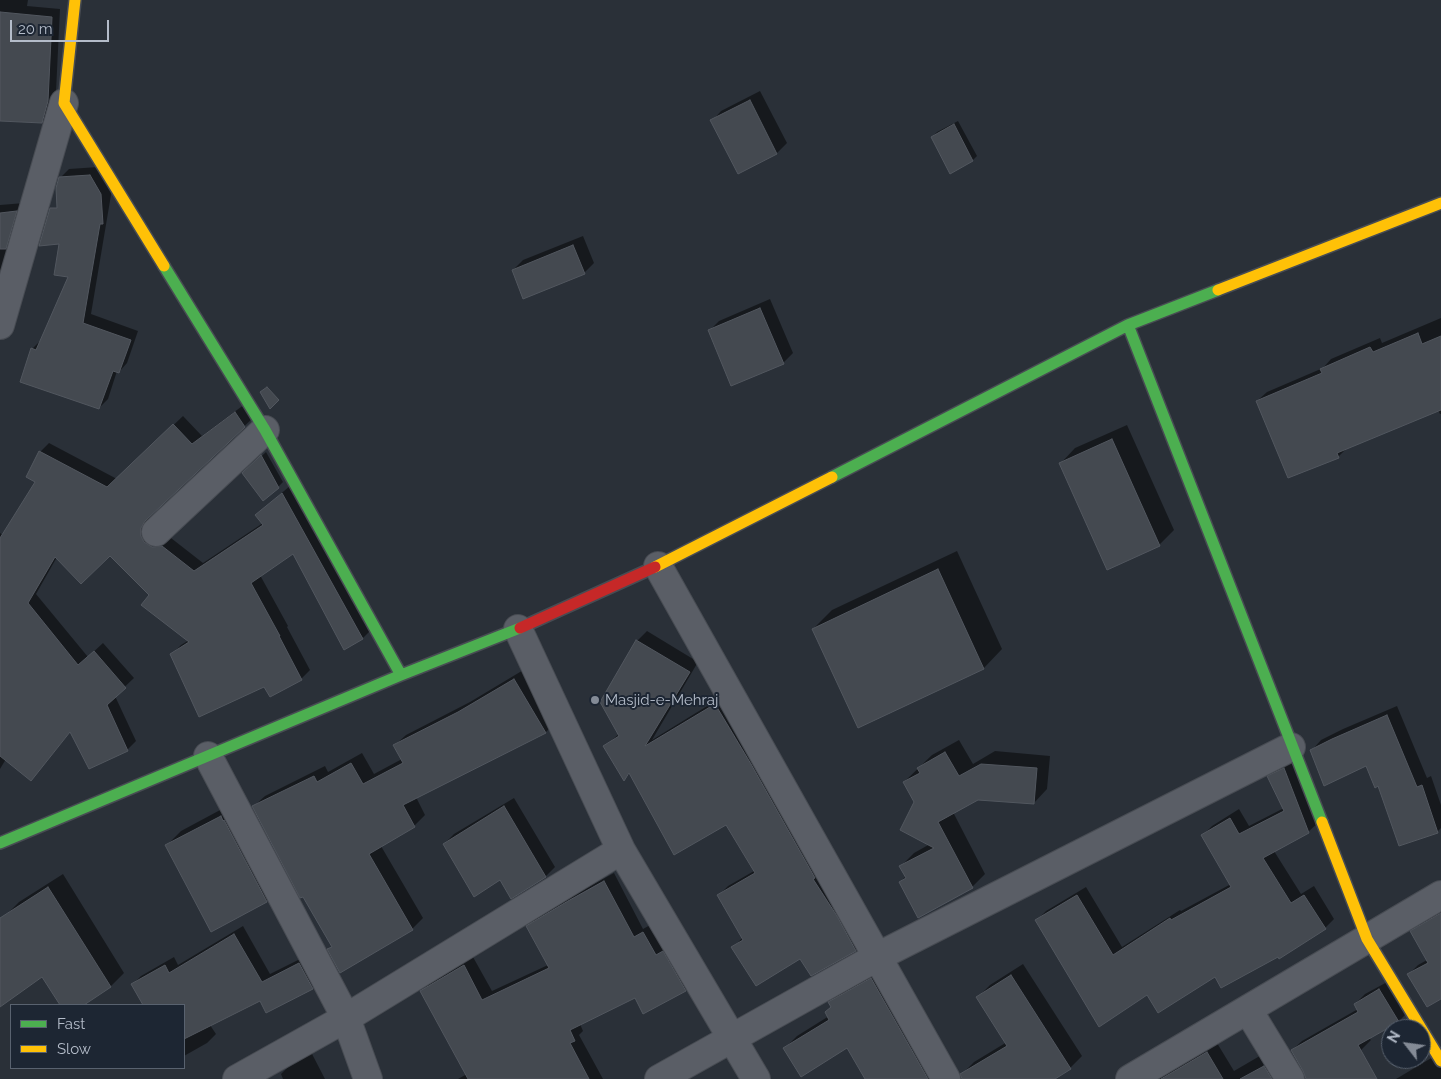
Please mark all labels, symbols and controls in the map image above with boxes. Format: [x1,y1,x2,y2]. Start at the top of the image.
scale bar [12,10,111,42]
text: 20 m [18,20,53,38]
place label: Masjid-e-Mehraj [605,691,718,709]
marker: Masjid-e-Mehraj [589,694,601,706]
legend [10,1004,185,1069]
text: Fast [57,1015,85,1033]
north arrow [1381,1019,1431,1069]
text: N [1384,1028,1403,1046]
text: Slow [57,1040,91,1058]

